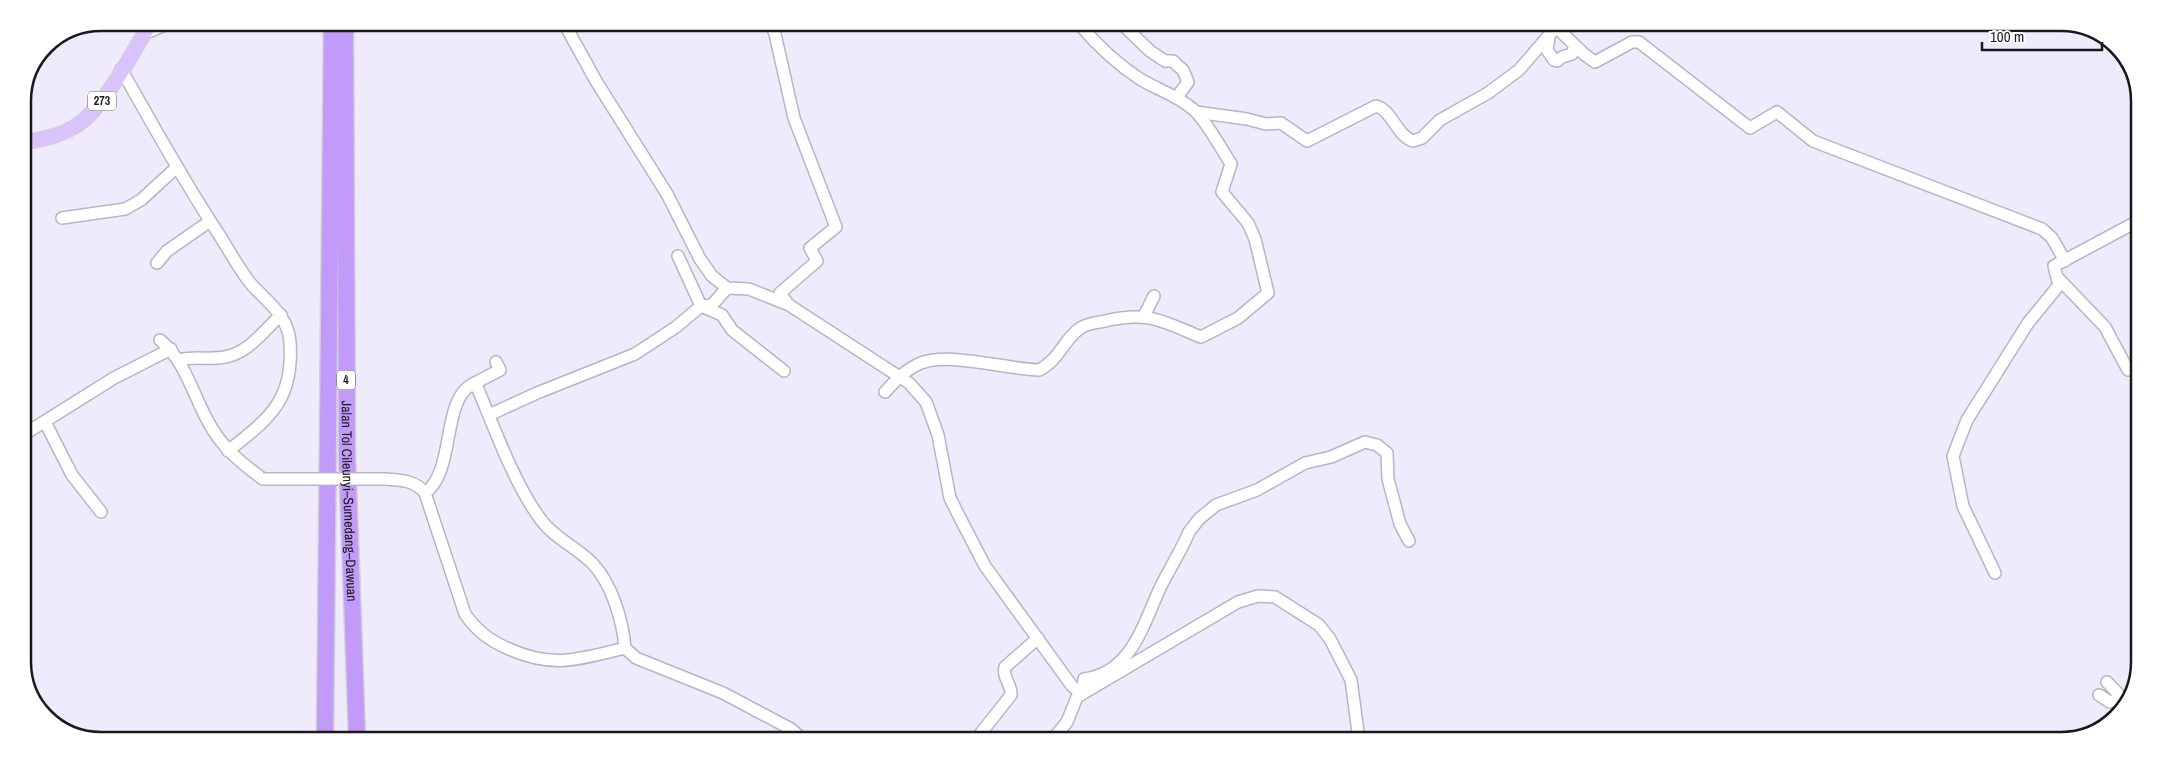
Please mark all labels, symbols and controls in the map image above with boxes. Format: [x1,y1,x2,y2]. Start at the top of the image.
scale bar [1982,20,2102,52]
text: 100 m [1990,26,2024,47]
road number: 273 [88,92,116,110]
road number: 4 [337,370,355,390]
street label: Jalan Tol Cileunyi–Sumedang–Dawuan [338,400,361,602]

